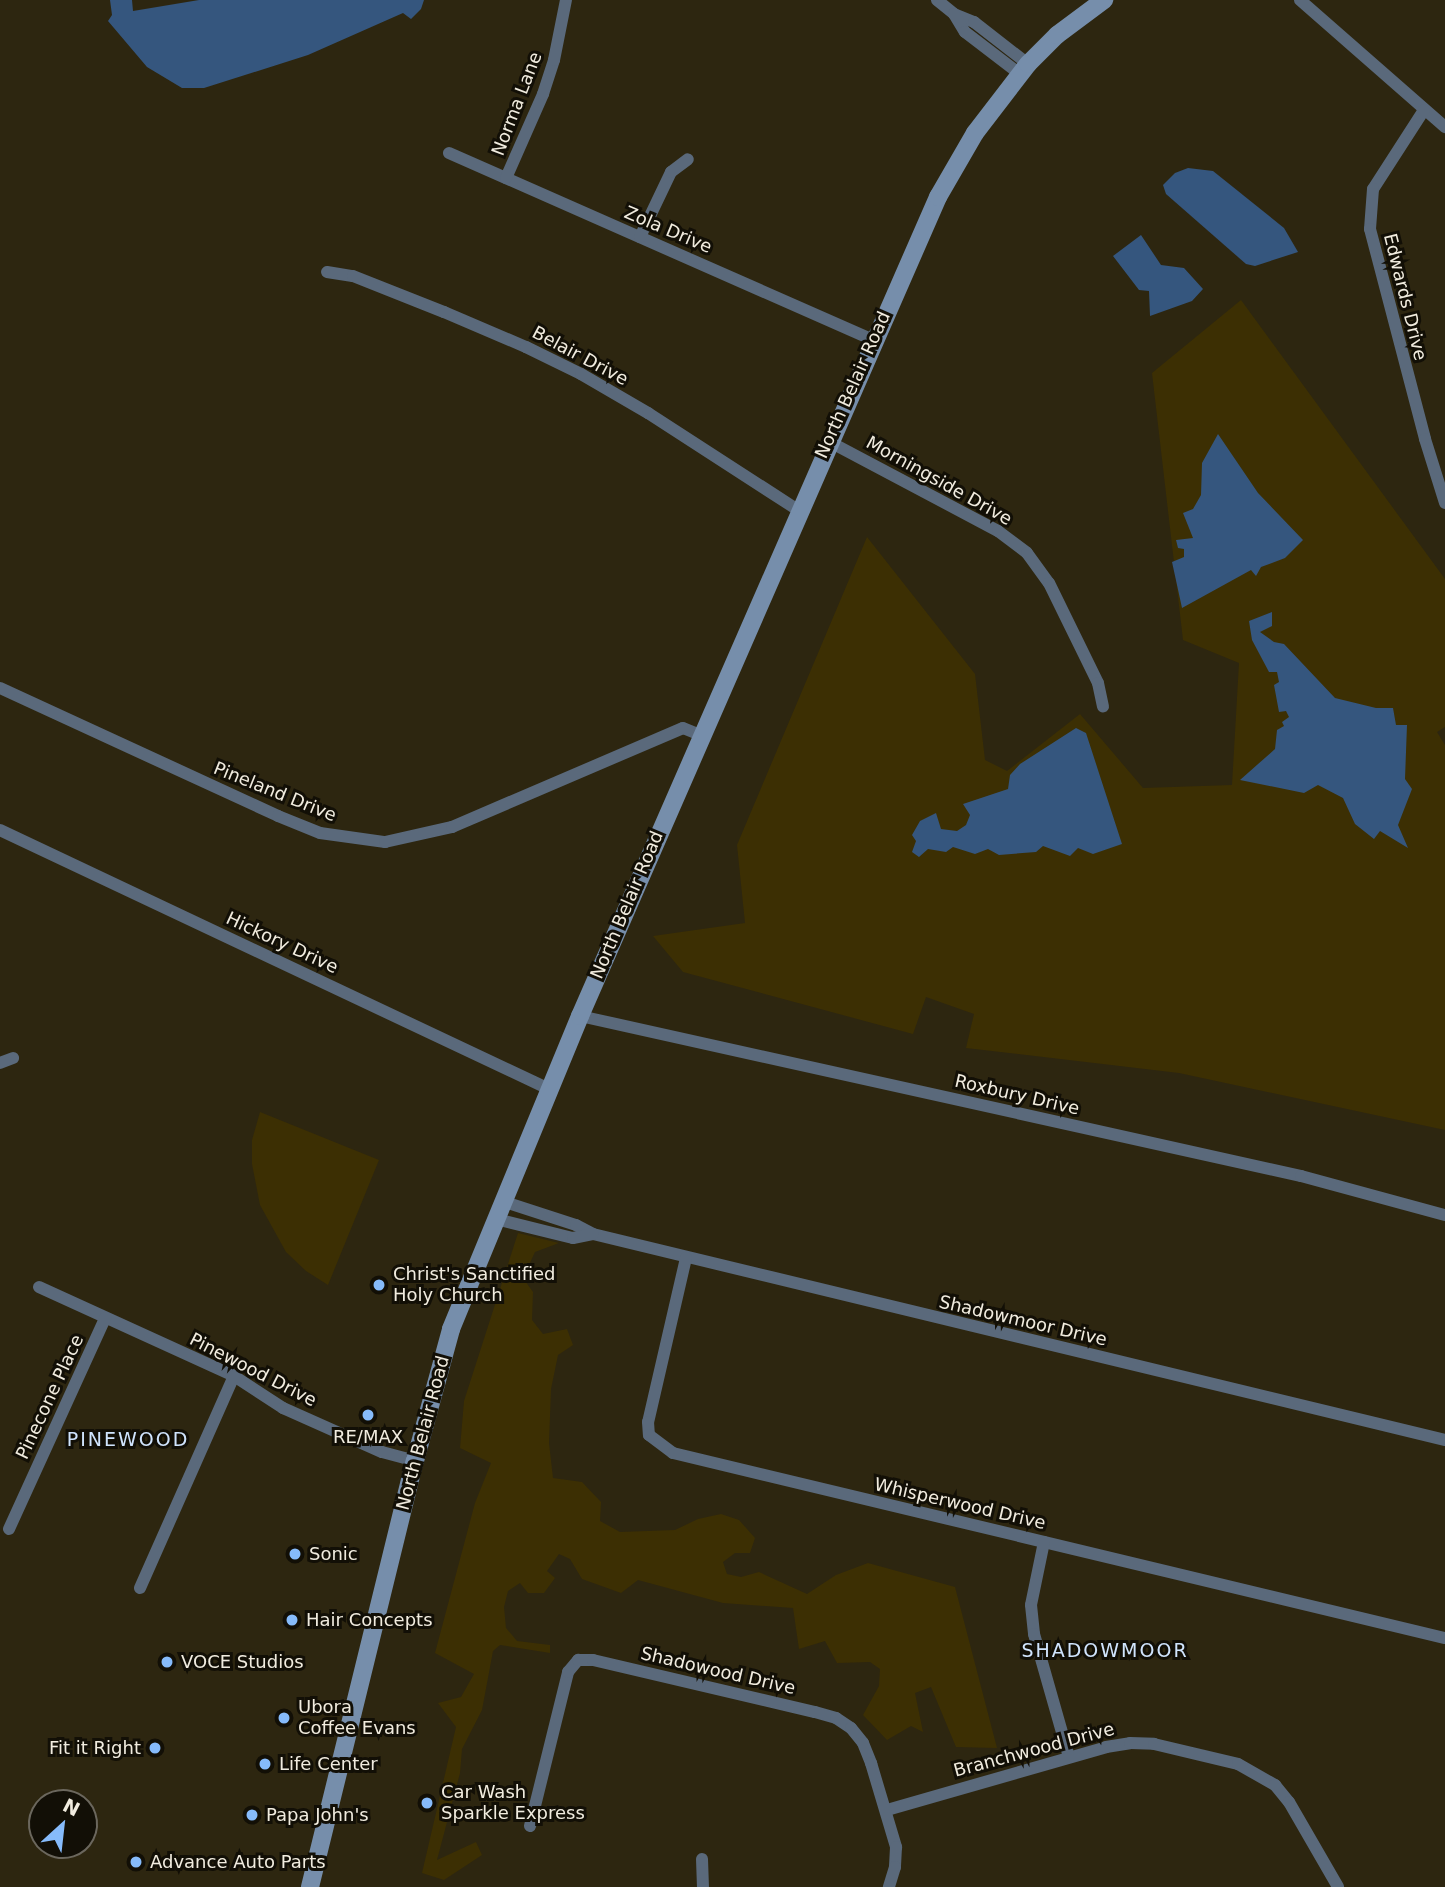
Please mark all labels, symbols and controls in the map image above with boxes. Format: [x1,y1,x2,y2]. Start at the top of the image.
street label: Norma Lane [487,49,547,159]
street label: Zola Drive [621,202,715,258]
street label: Edwards Drive [1379,231,1431,363]
street label: North Belair Road [811,308,895,462]
street label: Belair Drive [528,322,632,390]
street label: Morningside Drive [862,432,1016,530]
street label: Pineland Drive [210,758,340,826]
street label: North Belair Road [586,828,668,982]
street label: Hickory Drive [223,908,341,978]
street label: Roxbury Drive [953,1070,1081,1120]
place label: Christ's Sanctified Holy Church [393,1264,556,1306]
marker: Christ's Sanctified Holy Church [371,1277,387,1293]
street label: Shadowmoor Drive [937,1291,1109,1351]
street label: Pinewood Drive [186,1329,320,1411]
street label: Pinecone Place [12,1331,88,1463]
street label: North Belair Road [392,1354,454,1512]
marker: RE/MAX [360,1407,376,1423]
place label: RE/MAX [333,1426,403,1448]
district label: PINEWOOD [68,1429,188,1451]
street label: Whisperwood Drive [872,1474,1048,1534]
place label: Sonic [309,1543,358,1565]
marker: Sonic [287,1546,303,1562]
place label: Hair Concepts [306,1609,433,1631]
marker: Hair Concepts [284,1612,300,1628]
district label: SHADOWMOOR [1023,1640,1187,1662]
street label: Shadowood Drive [639,1643,797,1699]
place label: VOCE Studios [181,1651,304,1673]
marker: VOCE Studios [159,1654,175,1670]
place label: Ubora Coffee Evans [298,1697,416,1740]
marker: Ubora Coffee Evans [276,1710,292,1726]
street label: Branchwood Drive [951,1718,1117,1782]
place label: Fit it Right [49,1737,141,1759]
marker: Fit it Right [147,1740,163,1756]
place label: Life Center [279,1753,378,1775]
marker: Life Center [257,1756,273,1772]
place label: Car Wash Sparkle Express [441,1782,585,1825]
north arrow [28,1789,98,1859]
text: N [60,1794,84,1820]
marker: Car Wash Sparkle Express [419,1795,435,1811]
place label: Papa John's [266,1804,369,1826]
marker: Papa John's [244,1807,260,1823]
place label: Advance Auto Parts [150,1851,326,1873]
marker: Advance Auto Parts [128,1854,144,1870]

